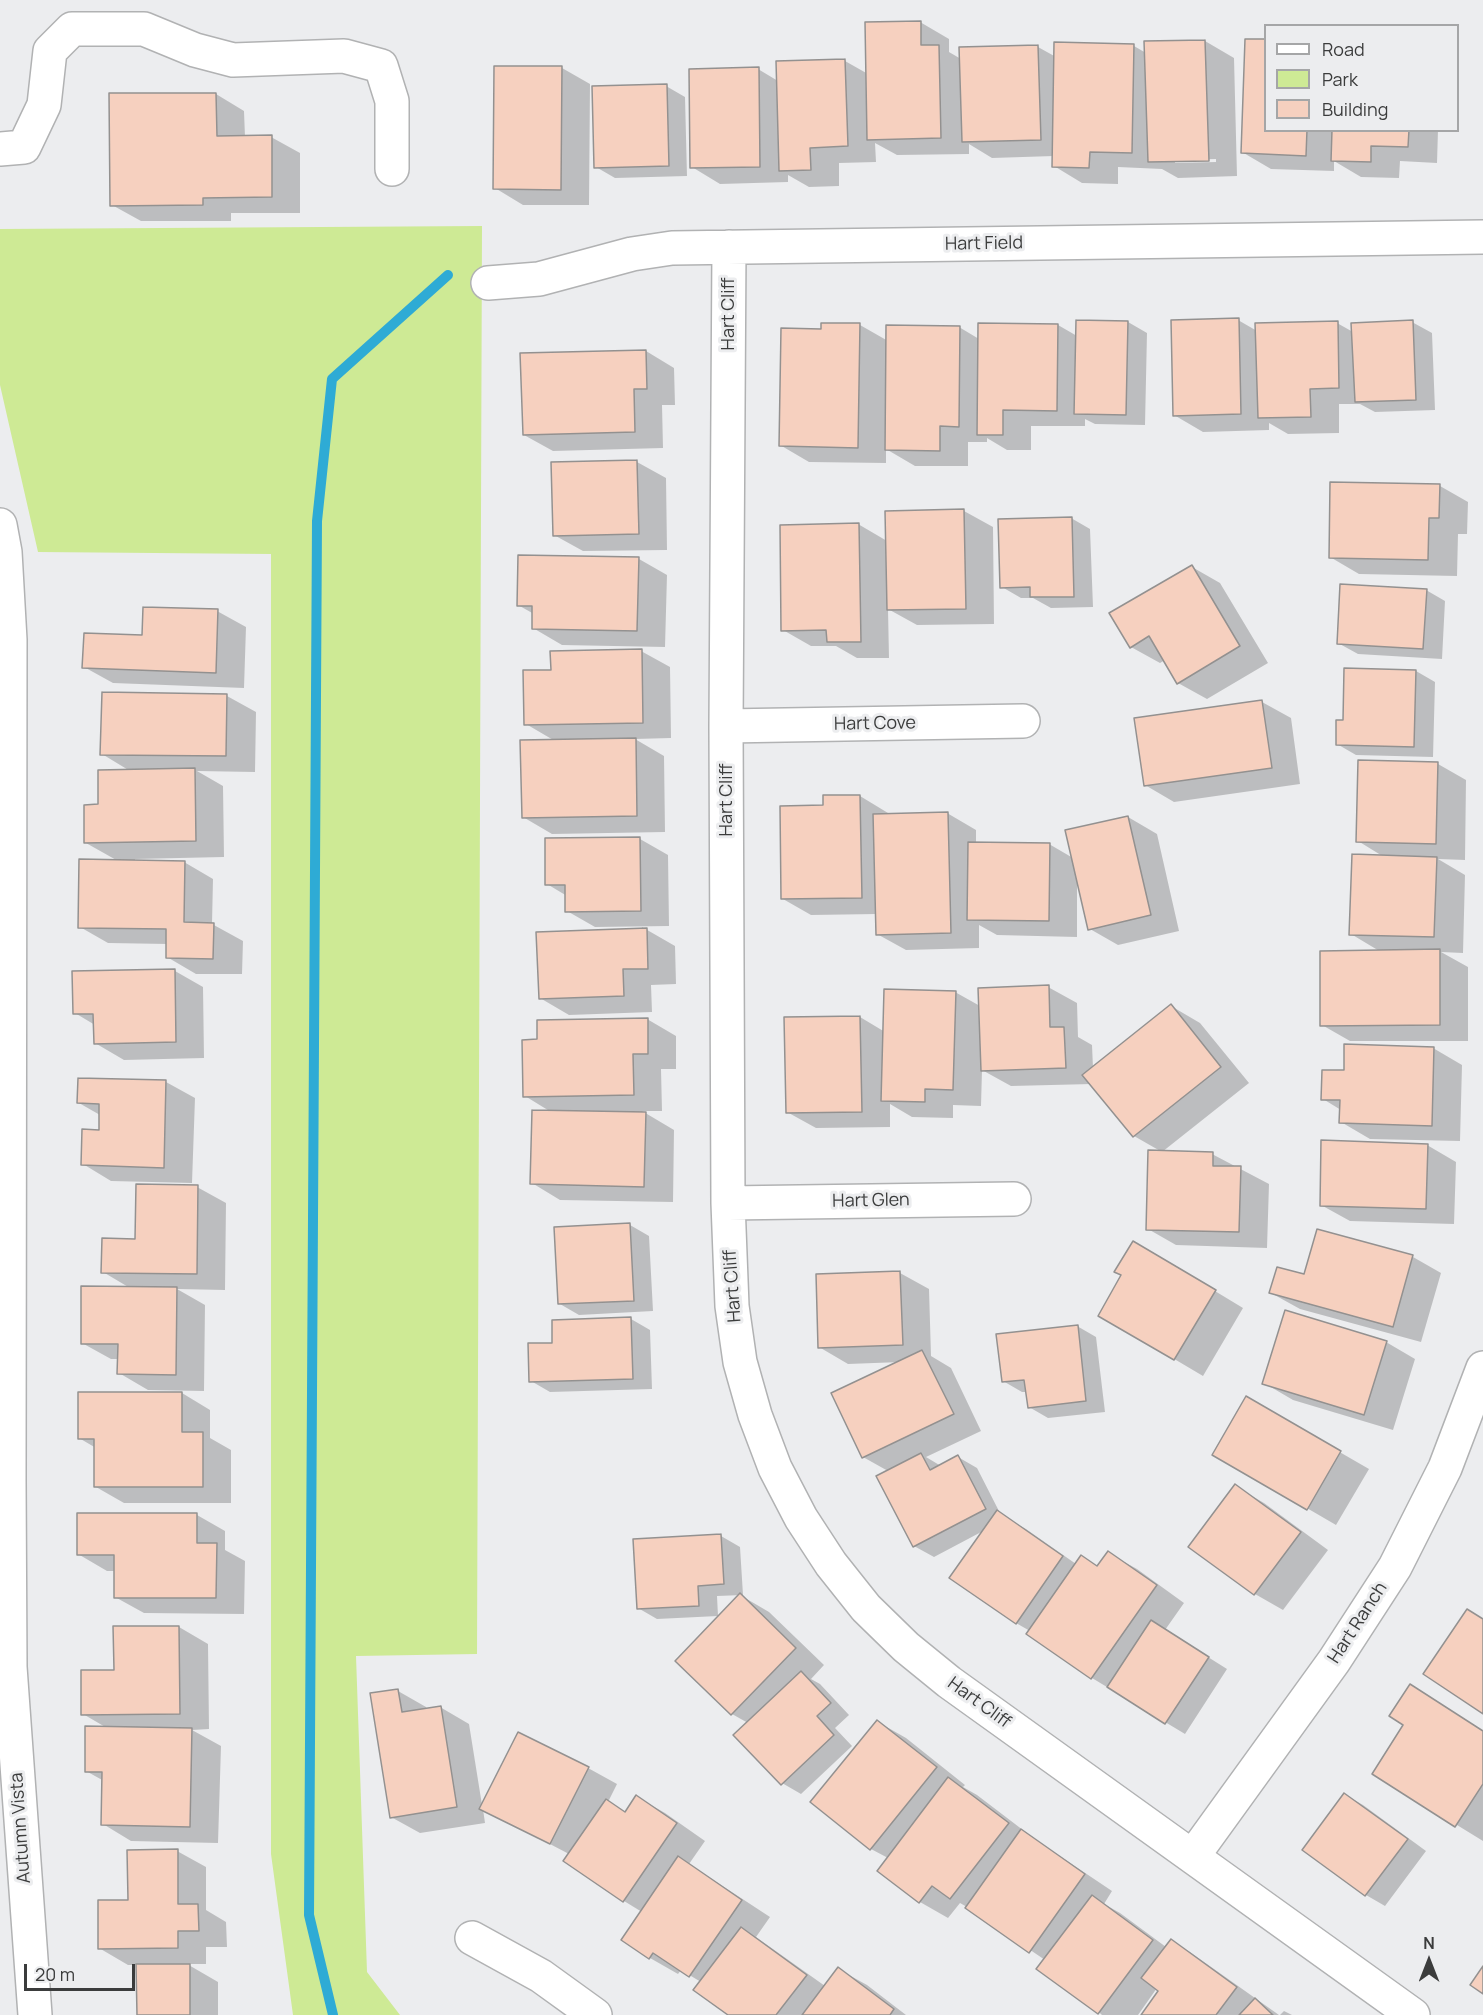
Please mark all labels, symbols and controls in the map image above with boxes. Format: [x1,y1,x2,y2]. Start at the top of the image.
legend [1264,24,1459,132]
text: Road [1322,37,1365,61]
text: Park [1322,67,1358,91]
text: Building [1322,97,1388,121]
street label: Hart Field [945,233,1023,255]
street label: Hart Cliff [718,278,740,350]
street label: Hart Cove [834,712,916,736]
street label: Hart Cliff [716,764,738,836]
street label: Hart Glen [832,1190,910,1212]
street label: Hart Cliff [720,1249,746,1323]
street label: Hart Ranch [1324,1578,1392,1668]
street label: Hart Cliff [943,1673,1015,1733]
street label: Autumn Vista [6,1772,36,1884]
north arrow [1399,1931,1459,1991]
text: N [1423,1932,1435,1954]
scale bar [27,1952,138,1990]
text: 20 m [35,1962,75,1986]

